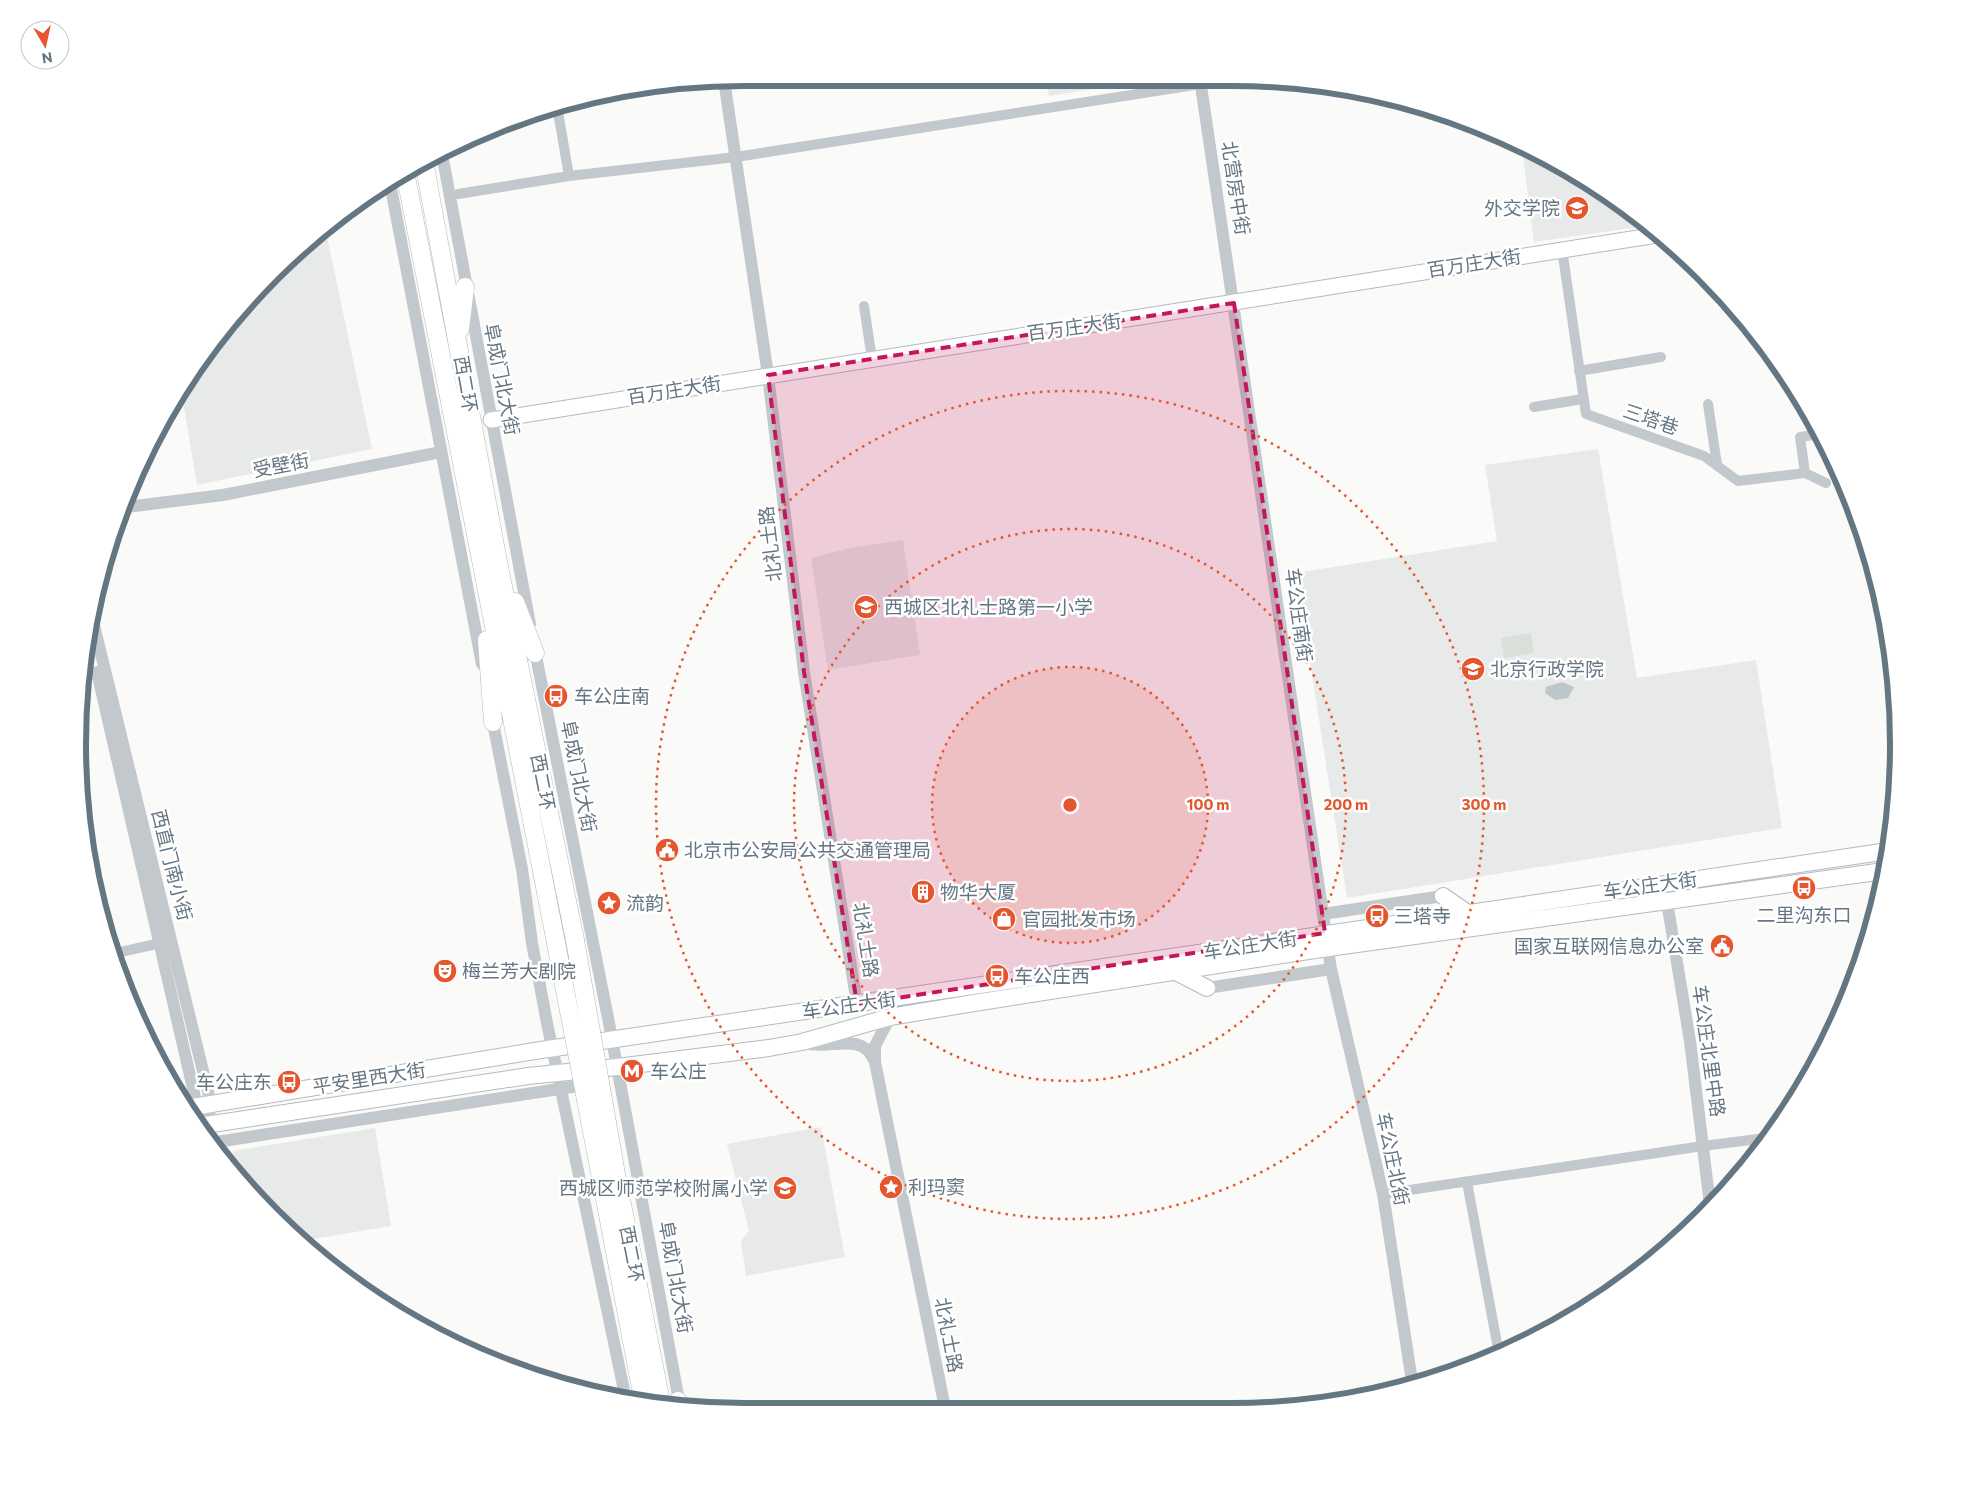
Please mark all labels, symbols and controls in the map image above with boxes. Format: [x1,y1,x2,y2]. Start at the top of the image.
north arrow [20,20,70,70]
text: N [41,49,54,68]
street label: 北营房中街 [1218,139,1255,237]
school or university icon: 外交学院 [1564,195,1590,221]
place label: 外交学院 [1484,196,1560,219]
street label: 百万庄大街 [1425,244,1523,281]
street label: 百万庄大街 [1025,309,1123,345]
street label: 阜成门北大街 [480,321,525,437]
street label: 西二环 [450,354,483,414]
street label: 百万庄大街 [625,371,723,408]
street label: 三塔巷 [1620,398,1682,439]
street label: 受壁街 [251,448,311,481]
street label: 北礼士路 [753,505,786,583]
street label: 车公庄南街 [1281,566,1317,664]
school or university icon: 西城区北礼士路第一小学 [853,594,879,620]
place label: 西城区北礼士路第一小学 [884,595,1093,618]
school or university icon: 北京行政学院 [1460,656,1486,682]
place label: 北京行政学院 [1490,657,1604,680]
bus stop icon: 车公庄南 [543,683,569,709]
place label: 车公庄南 [574,684,650,707]
street label: 阜成门北大街 [557,718,602,834]
street label: 西二环 [527,752,560,812]
text: 100 m [1187,795,1229,813]
text: 200 m [1324,795,1368,813]
text: 300 m [1462,795,1506,813]
centre of rings [1061,796,1079,814]
street label: 西直门南小街 [148,807,197,923]
public building icon: 北京市公安局公共交通管理局 [654,837,680,863]
place label: 北京市公安局公共交通管理局 [684,838,931,861]
street label: 车公庄大街 [1601,867,1699,903]
bus stop icon: 二里沟东口 [1791,875,1817,901]
building icon: 物华大厦 [910,879,936,905]
place label: 物华大厦 [940,880,1016,903]
place icon: 流韵 [596,890,622,916]
place label: 流韵 [626,891,664,914]
street label: 北礼士路 [849,901,884,979]
bus stop icon: 三塔寺 [1364,903,1390,929]
place label: 二里沟东口 [1756,903,1852,926]
place label: 三塔寺 [1394,904,1451,927]
shop icon: 官园批发市场 [991,906,1017,932]
place label: 官园批发市场 [1022,907,1136,930]
street label: 车公庄大街 [1201,926,1299,963]
public building icon: 国家互联网信息办公室 [1709,933,1735,959]
place label: 国家互联网信息办公室 [1514,934,1704,957]
theatre icon: 梅兰芳大剧院 [432,958,458,984]
place label: 梅兰芳大剧院 [462,959,576,982]
bus stop icon: 车公庄西 [984,963,1010,989]
place label: 车公庄西 [1014,964,1090,987]
street label: 车公庄北里中路 [1689,983,1730,1118]
street label: 车公庄大街 [800,987,898,1023]
street label: 平安里西大街 [311,1057,427,1098]
metro station icon: 车公庄 [619,1058,645,1084]
place label: 车公庄 [650,1059,707,1082]
bus stop icon: 车公庄东 [276,1069,302,1095]
place label: 车公庄东 [196,1070,272,1093]
street label: 车公庄北街 [1372,1110,1415,1208]
place icon: 利玛窦 [878,1174,904,1200]
school or university icon: 西城区师范学校附属小学 [772,1175,798,1201]
place label: 利玛窦 [908,1175,965,1198]
place label: 西城区师范学校附属小学 [559,1176,768,1199]
street label: 阜成门北大街 [655,1219,698,1335]
street label: 西二环 [616,1224,649,1284]
street label: 北礼士路 [931,1295,968,1374]

